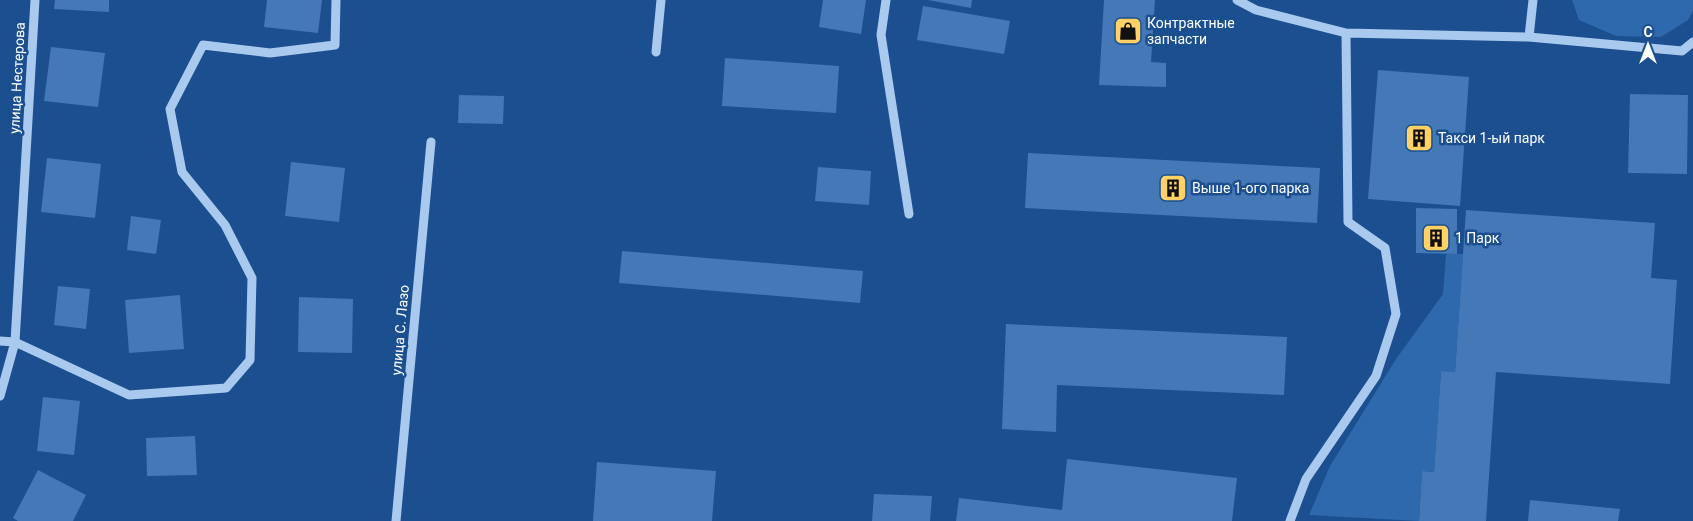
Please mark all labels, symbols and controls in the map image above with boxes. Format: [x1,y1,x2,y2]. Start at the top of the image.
place label: Контрактные запчасти [1147,15,1235,47]
shop icon: Контрактные запчасти [1113,16,1143,46]
north arrow [1623,20,1673,70]
street label: улица Нестерова [6,22,28,134]
text: С [1643,24,1653,40]
building icon: Такси 1-ый парк [1404,123,1434,153]
place label: Такси 1-ый парк [1438,130,1545,146]
building icon: Выше 1-ого парка [1158,173,1188,203]
place label: Выше 1-ого парка [1192,180,1309,196]
building icon: 1 Парк [1421,223,1451,253]
place label: 1 Парк [1455,230,1500,246]
street label: улица С. Лазо [388,284,412,376]

